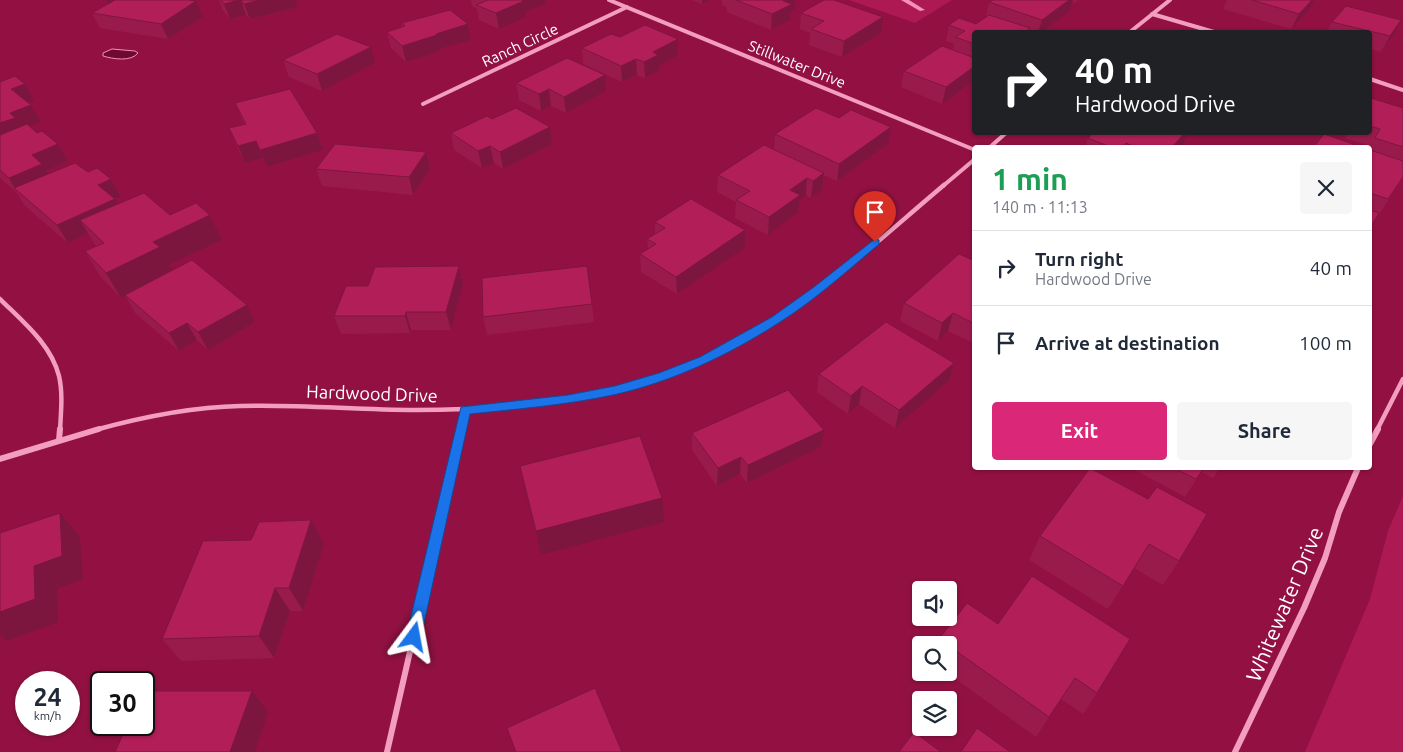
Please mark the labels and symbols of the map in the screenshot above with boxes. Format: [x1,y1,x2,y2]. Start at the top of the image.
street label: Ranch Circle [479,20,561,70]
street label: Stillwater Drive [746,37,848,91]
pin [854,191,896,242]
street label: Hardwood Drive [306,381,438,405]
street label: Whitewater Drive [1241,523,1327,685]
position arrow [387,610,439,662]
speed limit sign: 30 [90,671,155,736]

